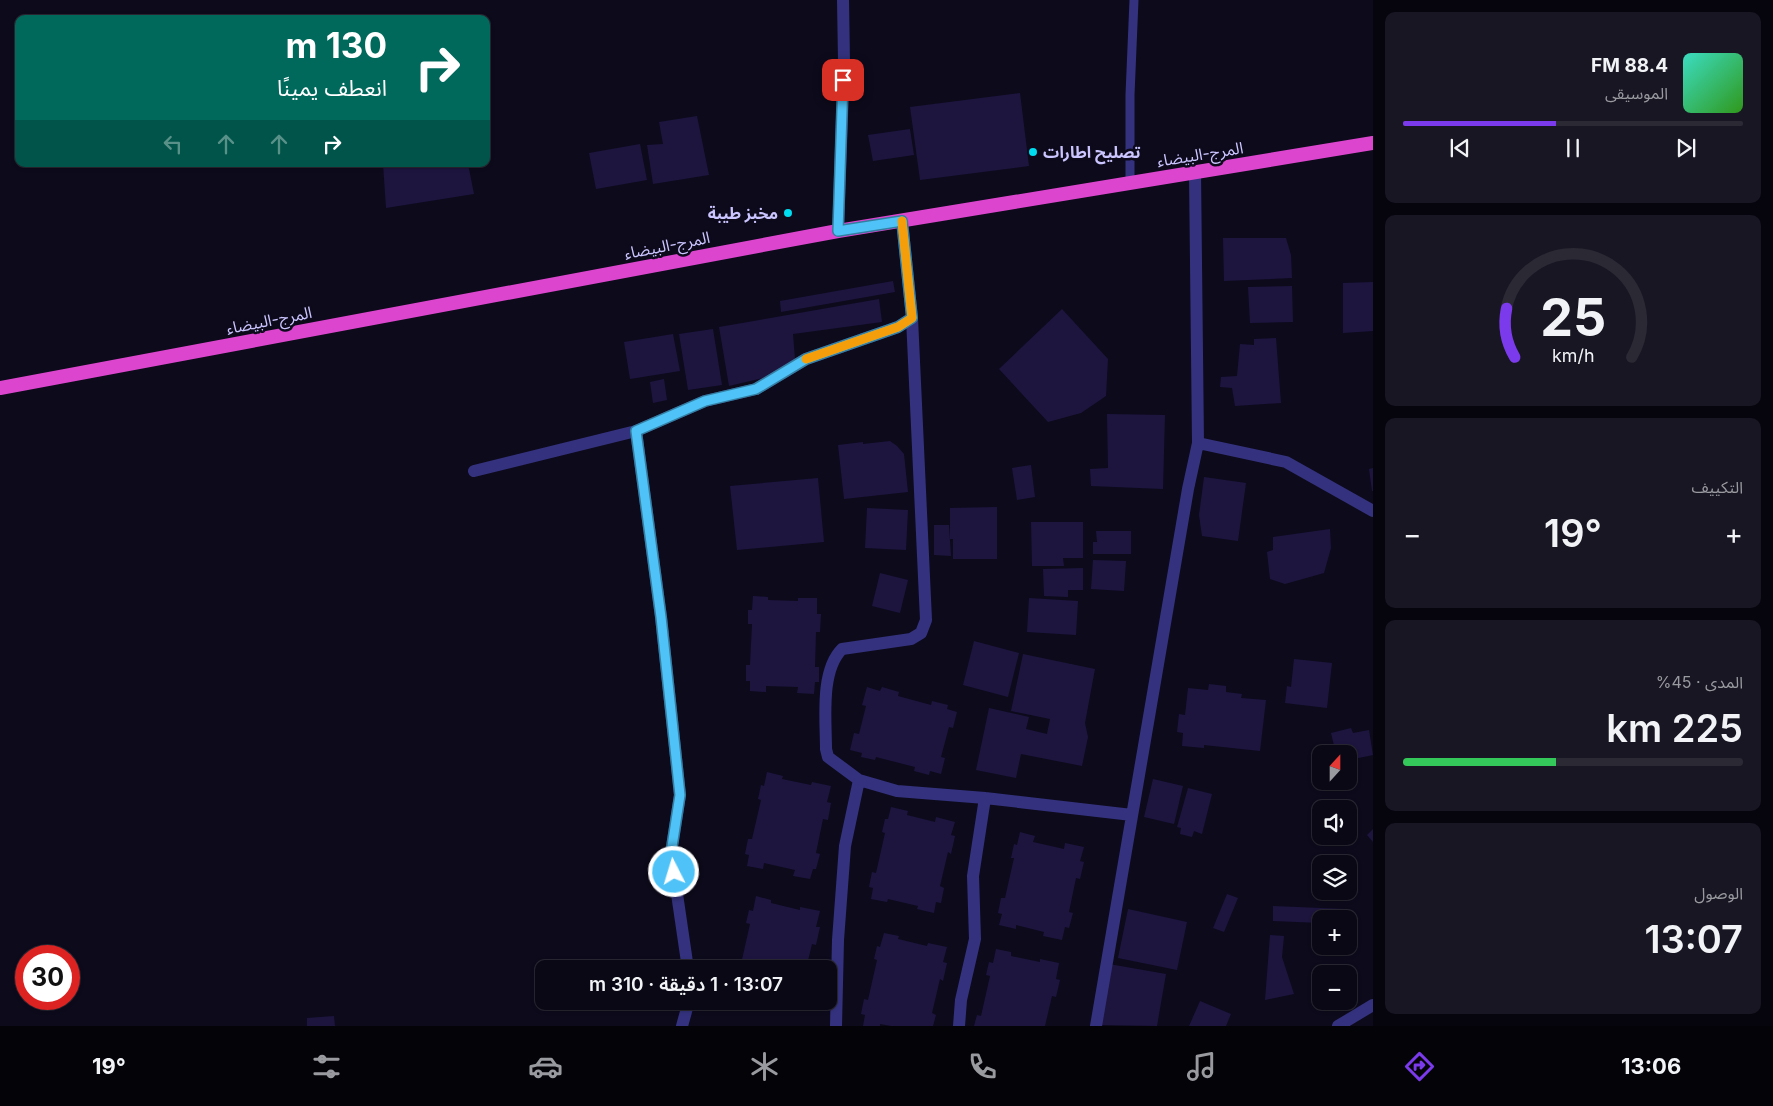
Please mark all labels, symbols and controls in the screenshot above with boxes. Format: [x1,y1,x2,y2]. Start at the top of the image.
text: 130 m [285,24,387,66]
icon: right [405,35,470,100]
text: 88.4 FM [1591,54,1668,77]
pin [822,59,864,101]
icon: arrive [829,66,857,94]
text: انعطف يمينًا [277,75,387,101]
text: الموسيقى [1605,83,1668,103]
icon: left [159,130,187,158]
icon: ahead [212,130,240,158]
icon: ahead [265,130,293,158]
icon: right [318,130,346,158]
icon: previous [1446,134,1474,162]
icon: pause [1559,134,1587,162]
icon: next [1672,134,1700,162]
street label: المرج-البيضاء [1155,137,1245,174]
place label: تصليح اطارات [1043,142,1141,165]
marker: تصليح اطارات [1027,146,1039,158]
place label: مخبز طيبة [708,203,778,223]
marker: مخبز طيبة [782,207,794,219]
street label: المرج-البيضاء [622,227,712,266]
text: 25 [1540,286,1606,349]
street label: المرج-البيضاء [224,302,314,341]
text: km/h [1552,345,1594,366]
text: التكييف [1691,477,1743,497]
text: 19° [1544,510,1602,556]
text: − [1403,517,1422,551]
text: + [1724,517,1743,551]
text: المدى · 45% [1656,672,1743,692]
text: 225 km [1606,705,1743,751]
north arrow [1312,745,1358,790]
map controls [1312,745,1357,1010]
button: sound [1312,800,1357,845]
position arrow [647,845,699,897]
button: layers [1312,855,1357,900]
text: الوصول [1694,883,1743,903]
button: + [1312,910,1357,955]
text: 13:07 [1644,916,1743,962]
speed limit sign: 30 [15,945,80,1010]
button: − [1312,965,1357,1010]
text: 13:07 · 1 دقيقة · 310 m [589,973,783,996]
icon: filters [309,1049,344,1084]
icon: car [528,1049,563,1084]
icon: climate [747,1049,782,1084]
icon: phone [965,1049,1000,1084]
icon: music [1184,1049,1219,1084]
icon: directions [1402,1049,1437,1084]
text: 19° [92,1053,126,1079]
text: 13:06 [1621,1053,1681,1079]

